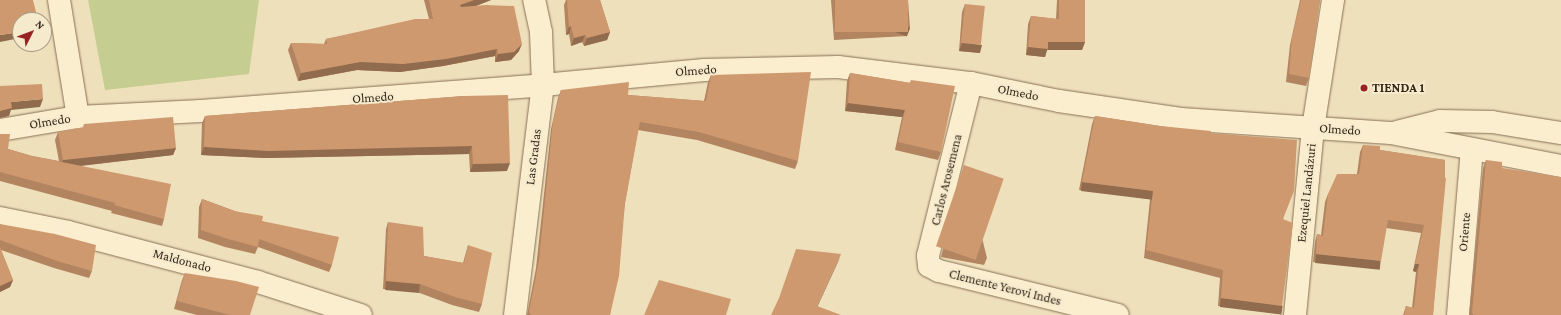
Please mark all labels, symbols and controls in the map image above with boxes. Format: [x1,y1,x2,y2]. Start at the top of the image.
north arrow [12,12,52,52]
text: N [33,18,47,31]
street label: Olmedo [675,62,717,80]
place label: TIENDA 1 [1372,80,1424,96]
street label: Olmedo [996,81,1040,105]
marker: TIENDA 1 [1359,83,1369,93]
street label: Olmedo [352,89,394,107]
street label: Olmedo [28,111,72,133]
street label: Olmedo [1319,121,1361,139]
street label: Las Gradas [523,128,545,186]
street label: Carlos Arosemena [928,133,966,227]
street label: Ezequiel Landázuri [1294,143,1320,243]
street label: Oriente [1456,212,1474,252]
street label: Maldonado [151,246,213,276]
street label: Clemente Yerovi Indes [947,266,1063,310]

